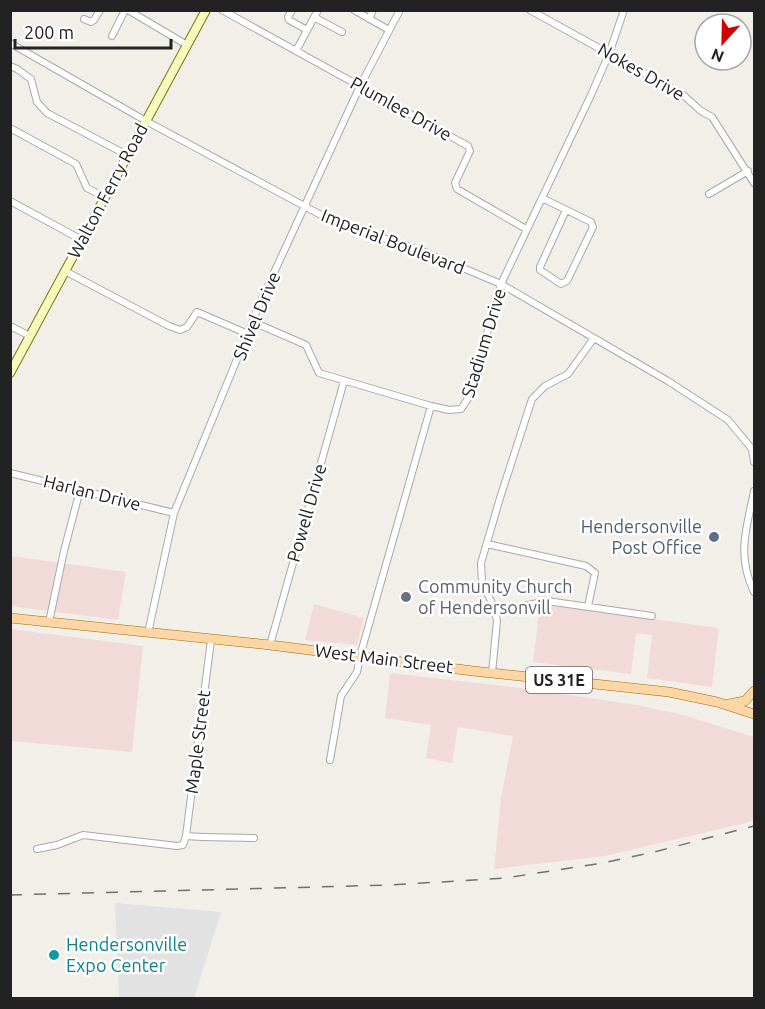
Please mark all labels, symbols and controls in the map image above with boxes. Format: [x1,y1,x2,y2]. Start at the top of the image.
scale bar [15,12,171,50]
north arrow [693,12,753,72]
text: 200 m [24,22,74,42]
street label: Nokes Drive [595,38,688,104]
text: N [708,45,726,66]
street label: Plumlee Drive [347,72,456,144]
street label: Walton Ferry Road [63,120,151,261]
street label: Imperial Boulevard [319,204,468,278]
street label: Shivel Drive [228,268,284,363]
street label: Stadium Drive [457,286,509,400]
street label: Powell Drive [282,461,330,564]
street label: Harlan Drive [42,470,143,514]
place label: Hendersonville Post Office [581,516,702,557]
marker: Hendersonville Post Office [707,530,721,544]
place label: Community Church of Hendersonvill [418,576,572,617]
marker: Community Church of Hendersonvill [399,590,413,604]
street label: West Main Street [314,640,454,676]
road number: US 31E [526,667,592,693]
street label: Maple Street [181,689,213,795]
place label: Hendersonville Expo Center [66,934,187,975]
marker: Hendersonville Expo Center [47,948,61,962]

